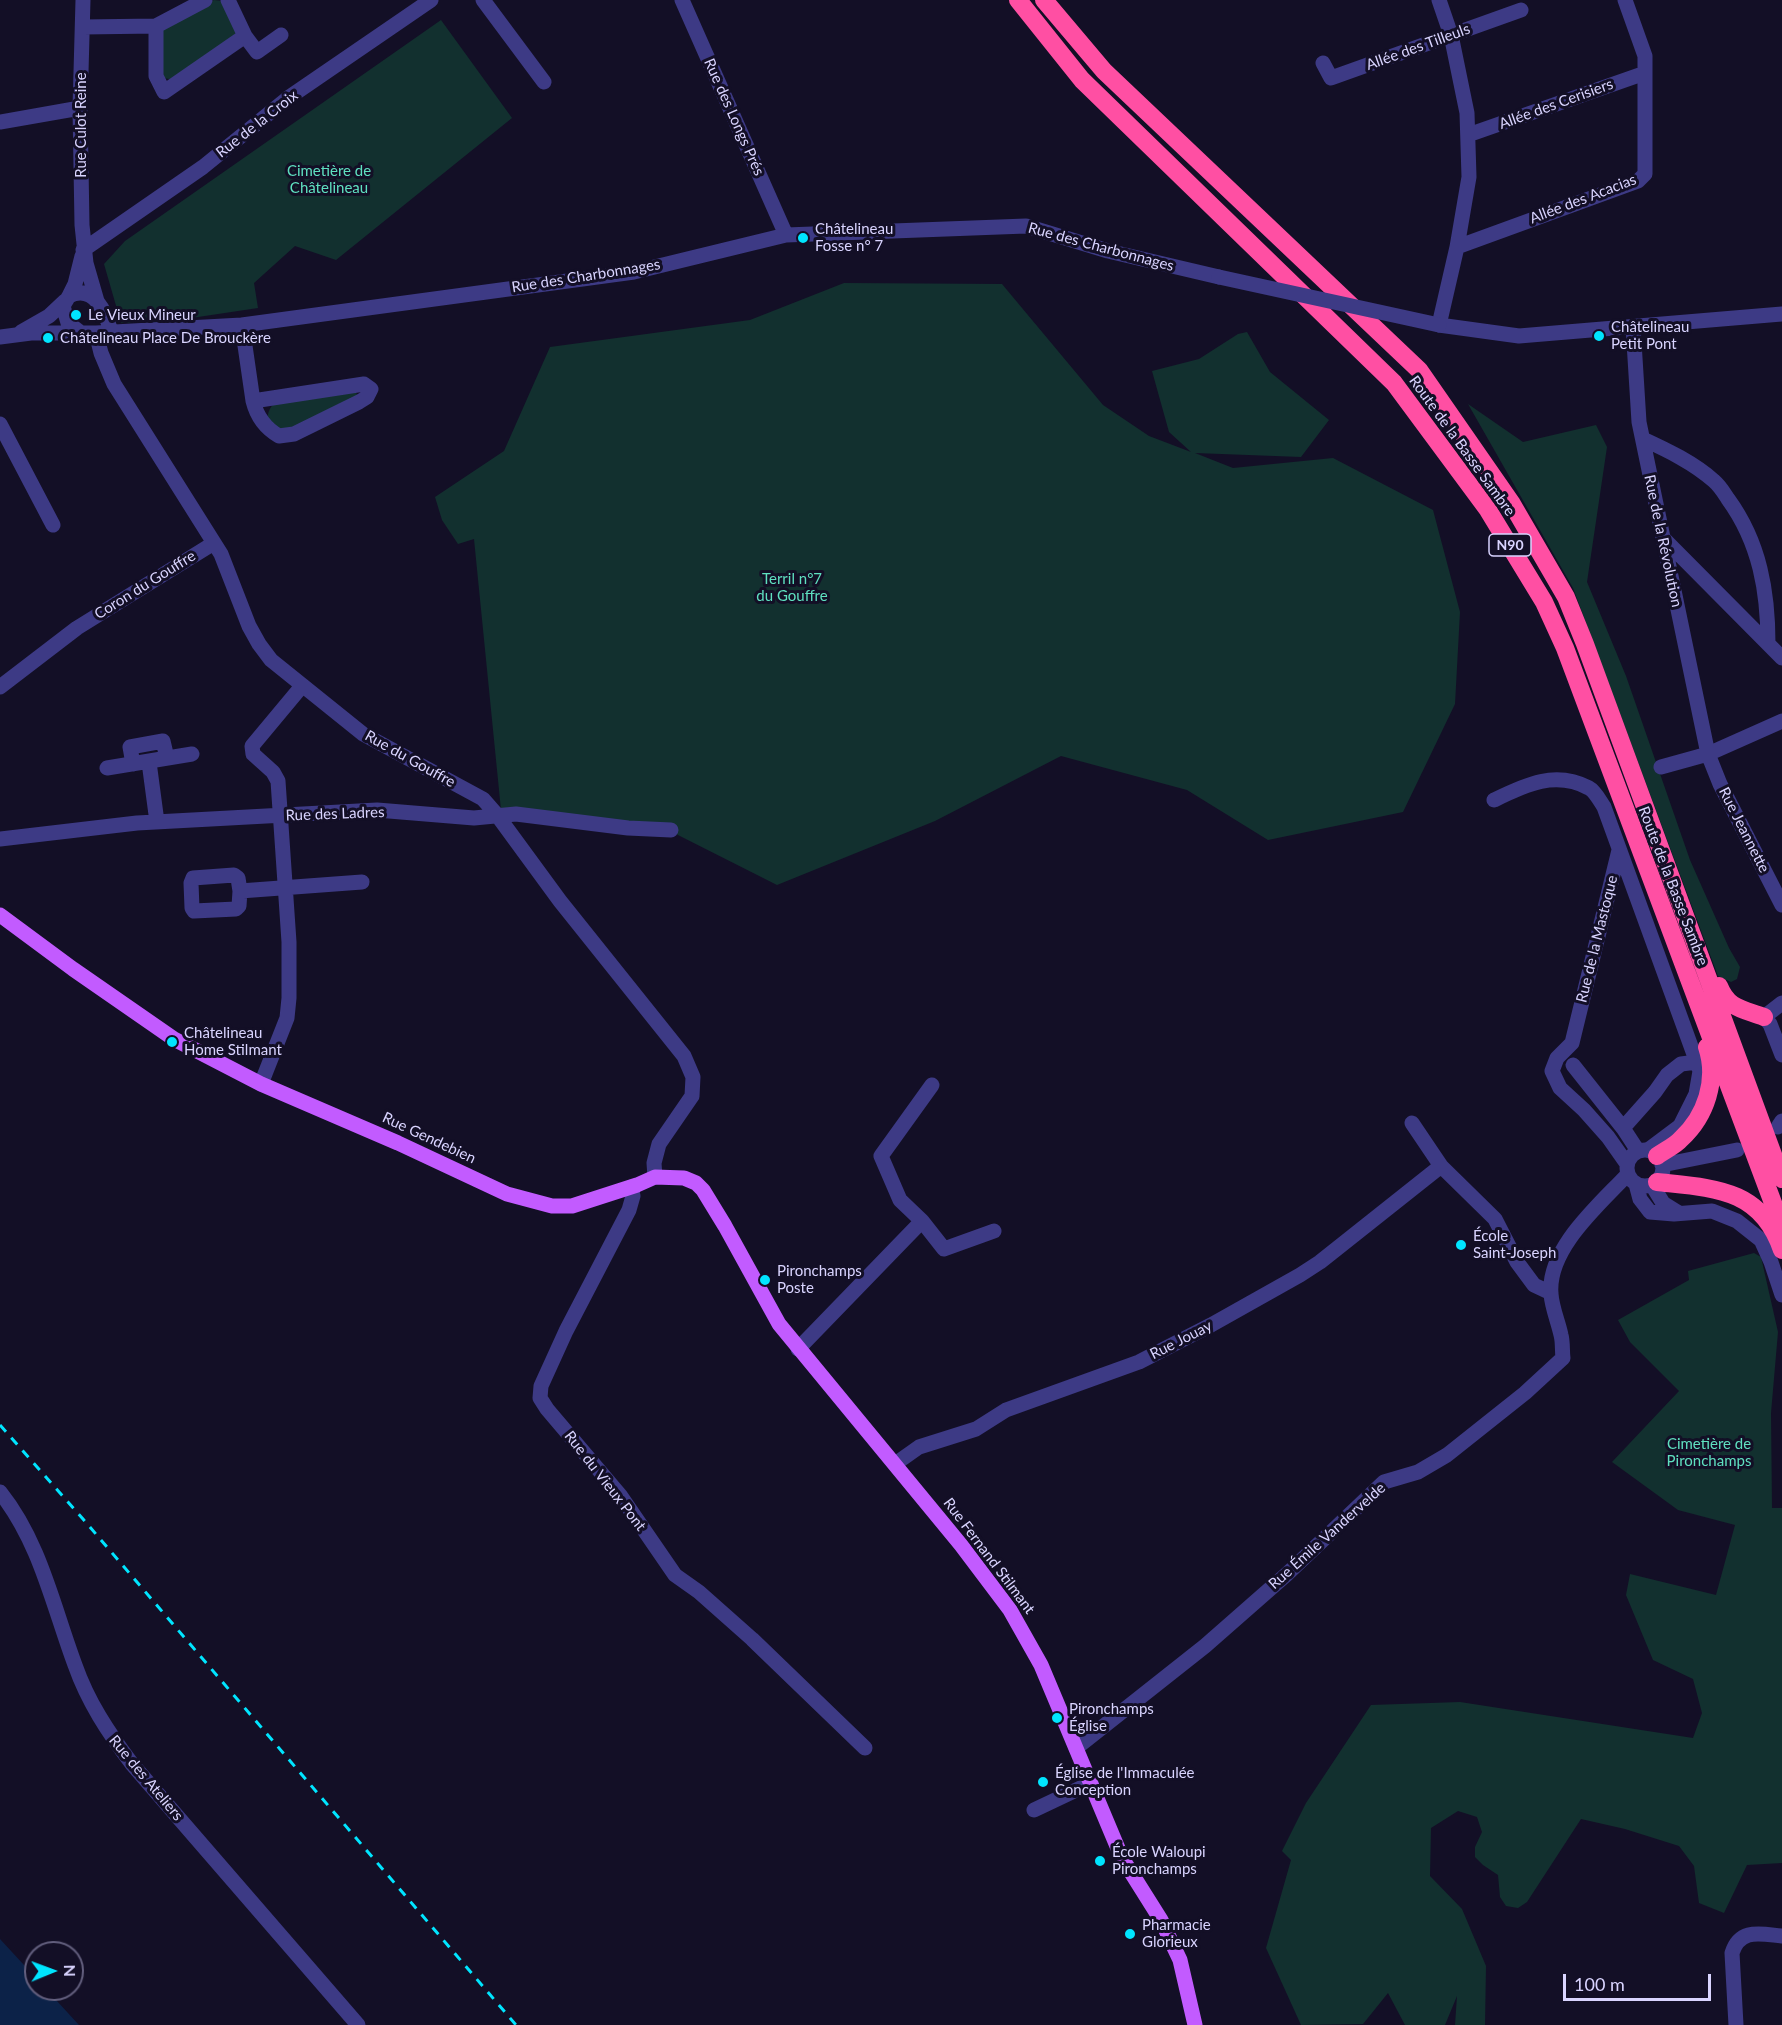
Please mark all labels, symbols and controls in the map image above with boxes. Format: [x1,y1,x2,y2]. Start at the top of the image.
street label: Allée des Tilleuls [1364,20,1472,74]
street label: Rue des Longs Prés [700,56,768,178]
street label: Rue Culot Reine [72,72,90,178]
street label: Allée des Cerisiers [1496,75,1616,133]
street label: Rue de la Croix [212,86,302,162]
park label: Cimetière de Châtelineau [287,162,371,197]
street label: Allée des Acacias [1527,170,1639,228]
street label: Rue des Charbonnages [1026,219,1176,275]
place label: Châtelineau Fosse n° 7 [815,220,893,255]
marker: Châtelineau Fosse n° 7 [796,231,810,245]
street label: Rue des Charbonnages [510,255,662,297]
place label: Le Vieux Mineur [88,306,196,324]
marker: Le Vieux Mineur [69,308,83,322]
place label: Châtelineau Petit Pont [1611,318,1689,353]
place label: Châtelineau Place De Brouckère [60,329,271,347]
marker: Châtelineau Petit Pont [1592,329,1606,343]
marker: Châtelineau Place De Brouckère [41,331,55,345]
street label: Route de la Basse Sambre [1405,372,1519,520]
street label: Rue de la Révolution [1640,473,1686,609]
road number: N90 [1489,534,1531,556]
street label: Coron du Gouffre [91,547,199,623]
park label: Terril n°7 du Gouffre [756,570,828,605]
street label: Rue du Gouffre [362,727,458,791]
street label: Rue Jeannette [1715,784,1773,876]
street label: Rue des Ladres [285,803,385,825]
street label: Route de la Basse Sambre [1634,804,1712,968]
street label: Rue de la Mastoque [1572,874,1622,1004]
place label: Châtelineau Home Stilmant [184,1024,282,1059]
marker: Châtelineau Home Stilmant [165,1035,179,1049]
street label: Rue Gendebien [379,1109,479,1167]
place label: École Saint-Joseph [1473,1227,1556,1262]
marker: École Saint-Joseph [1454,1238,1468,1252]
place label: Pironchamps Poste [777,1262,862,1297]
marker: Pironchamps Poste [758,1273,772,1287]
street label: Rue Jouay [1147,1317,1215,1363]
street label: Rue du Vieux Pont [560,1427,650,1535]
park label: Cimetière de Pironchamps [1667,1435,1751,1470]
street label: Rue Émile Vandervelde [1265,1479,1389,1593]
street label: Rue Fernand Stilmant [939,1494,1039,1618]
place label: Pironchamps Église [1069,1700,1154,1735]
marker: Pironchamps Église [1050,1711,1064,1725]
street label: Rue des Ateliers [105,1732,187,1824]
place label: Église de l'Immaculée Conception [1055,1764,1195,1799]
marker: Église de l'Immaculée Conception [1036,1775,1050,1789]
place label: École Waloupi Pironchamps [1112,1843,1206,1878]
marker: École Waloupi Pironchamps [1093,1854,1107,1868]
place label: Pharmacie Glorieux [1142,1916,1211,1951]
marker: Pharmacie Glorieux [1123,1927,1137,1941]
north arrow [24,1941,84,2001]
scale bar [1566,1962,1714,2000]
text: N [61,1964,80,1977]
text: 100 m [1574,1973,1625,1995]

